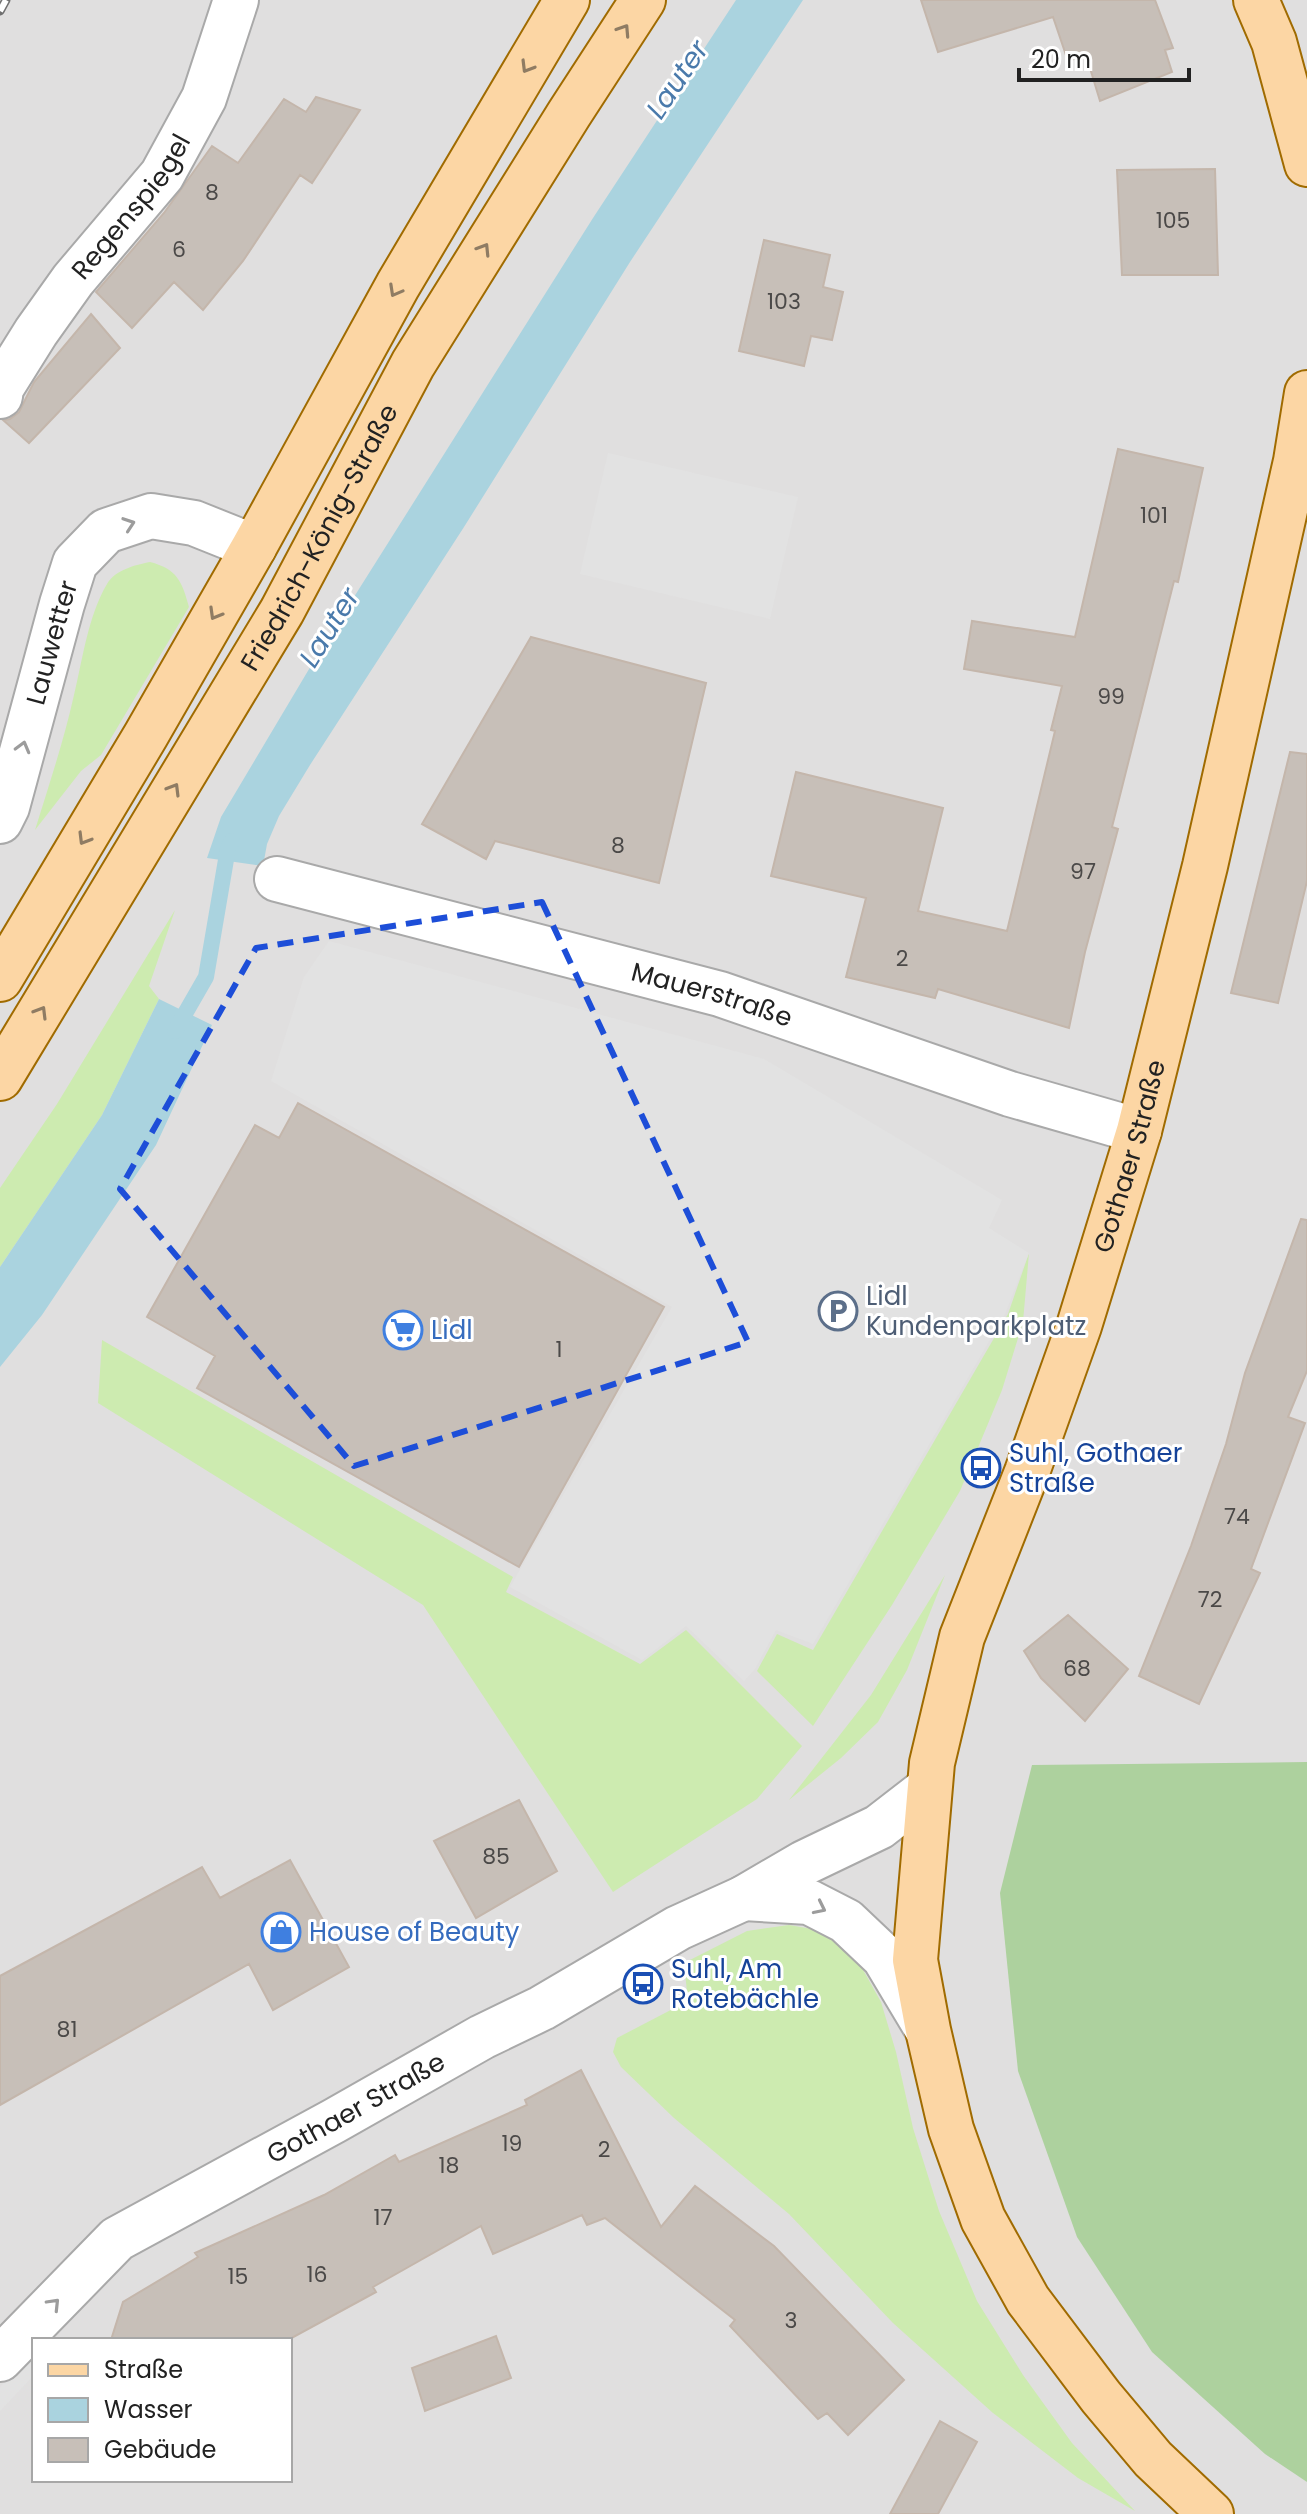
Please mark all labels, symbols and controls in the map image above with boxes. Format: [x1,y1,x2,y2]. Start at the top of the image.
one-way arrow [614,24,629,39]
water label: Lauter [637,32,718,126]
scale bar [1019,32,1189,82]
text: 20 m [1031,43,1091,76]
one-way arrow [522,58,537,73]
street label: Regenspiegel [63,127,199,287]
house number: 8 [205,177,219,208]
house number: 105 [1156,205,1190,236]
house number: 6 [172,234,186,265]
one-way arrow [475,243,490,258]
one-way arrow [389,282,405,297]
house number: 103 [767,286,801,317]
street label: Friedrich-König-Straße [232,398,407,678]
house number: 101 [1140,500,1168,531]
one-way arrow [122,517,136,533]
street label: Lauwetter [17,576,86,709]
water label: Lauter [290,580,369,674]
one-way arrow [209,605,225,620]
house number: 99 [1097,681,1125,712]
one-way arrow [14,741,31,755]
one-way arrow [164,783,180,798]
one-way arrow [78,830,94,845]
house number: 8 [611,830,625,861]
house number: 97 [1070,856,1096,887]
house number: 2 [896,943,908,974]
street label: Mauerstraße [627,954,797,1036]
one-way arrow [31,1006,47,1021]
street label: Gothaer Straße [1085,1056,1174,1257]
place label: Lidl Kundenparkplatz [866,1278,1086,1344]
parking icon: Lidl Kundenparkplatz [817,1290,859,1332]
supermarket icon: Lidl [382,1309,424,1351]
place label: Lidl [431,1312,473,1348]
house number: 1 [555,1334,563,1365]
place label: Suhl, Gothaer Straße [1009,1435,1182,1501]
bus stop icon: Suhl, Gothaer Straße [960,1447,1002,1489]
house number: 74 [1224,1501,1250,1532]
house number: 72 [1198,1584,1222,1615]
house number: 68 [1063,1653,1091,1684]
house number: 85 [482,1841,510,1872]
one-way arrow [812,1898,826,1914]
shop icon: House of Beauty [260,1911,302,1953]
place label: House of Beauty [309,1914,520,1950]
place label: Suhl, Am Rotebächle [671,1951,819,2017]
bus stop icon: Suhl, Am Rotebächle [622,1963,664,2005]
house number: 81 [57,2014,77,2045]
street label: Gothaer Straße [260,2044,452,2172]
house number: 19 [502,2128,522,2159]
house number: 2 [598,2134,610,2165]
house number: 18 [439,2150,459,2181]
house number: 17 [373,2202,393,2233]
house number: 16 [306,2259,328,2290]
house number: 15 [228,2261,248,2292]
one-way arrow [45,2299,60,2313]
house number: 3 [785,2305,797,2336]
legend [32,2338,292,2482]
text: Straße [104,2353,183,2386]
text: Wasser [104,2393,193,2426]
text: Gebäude [104,2433,216,2466]

